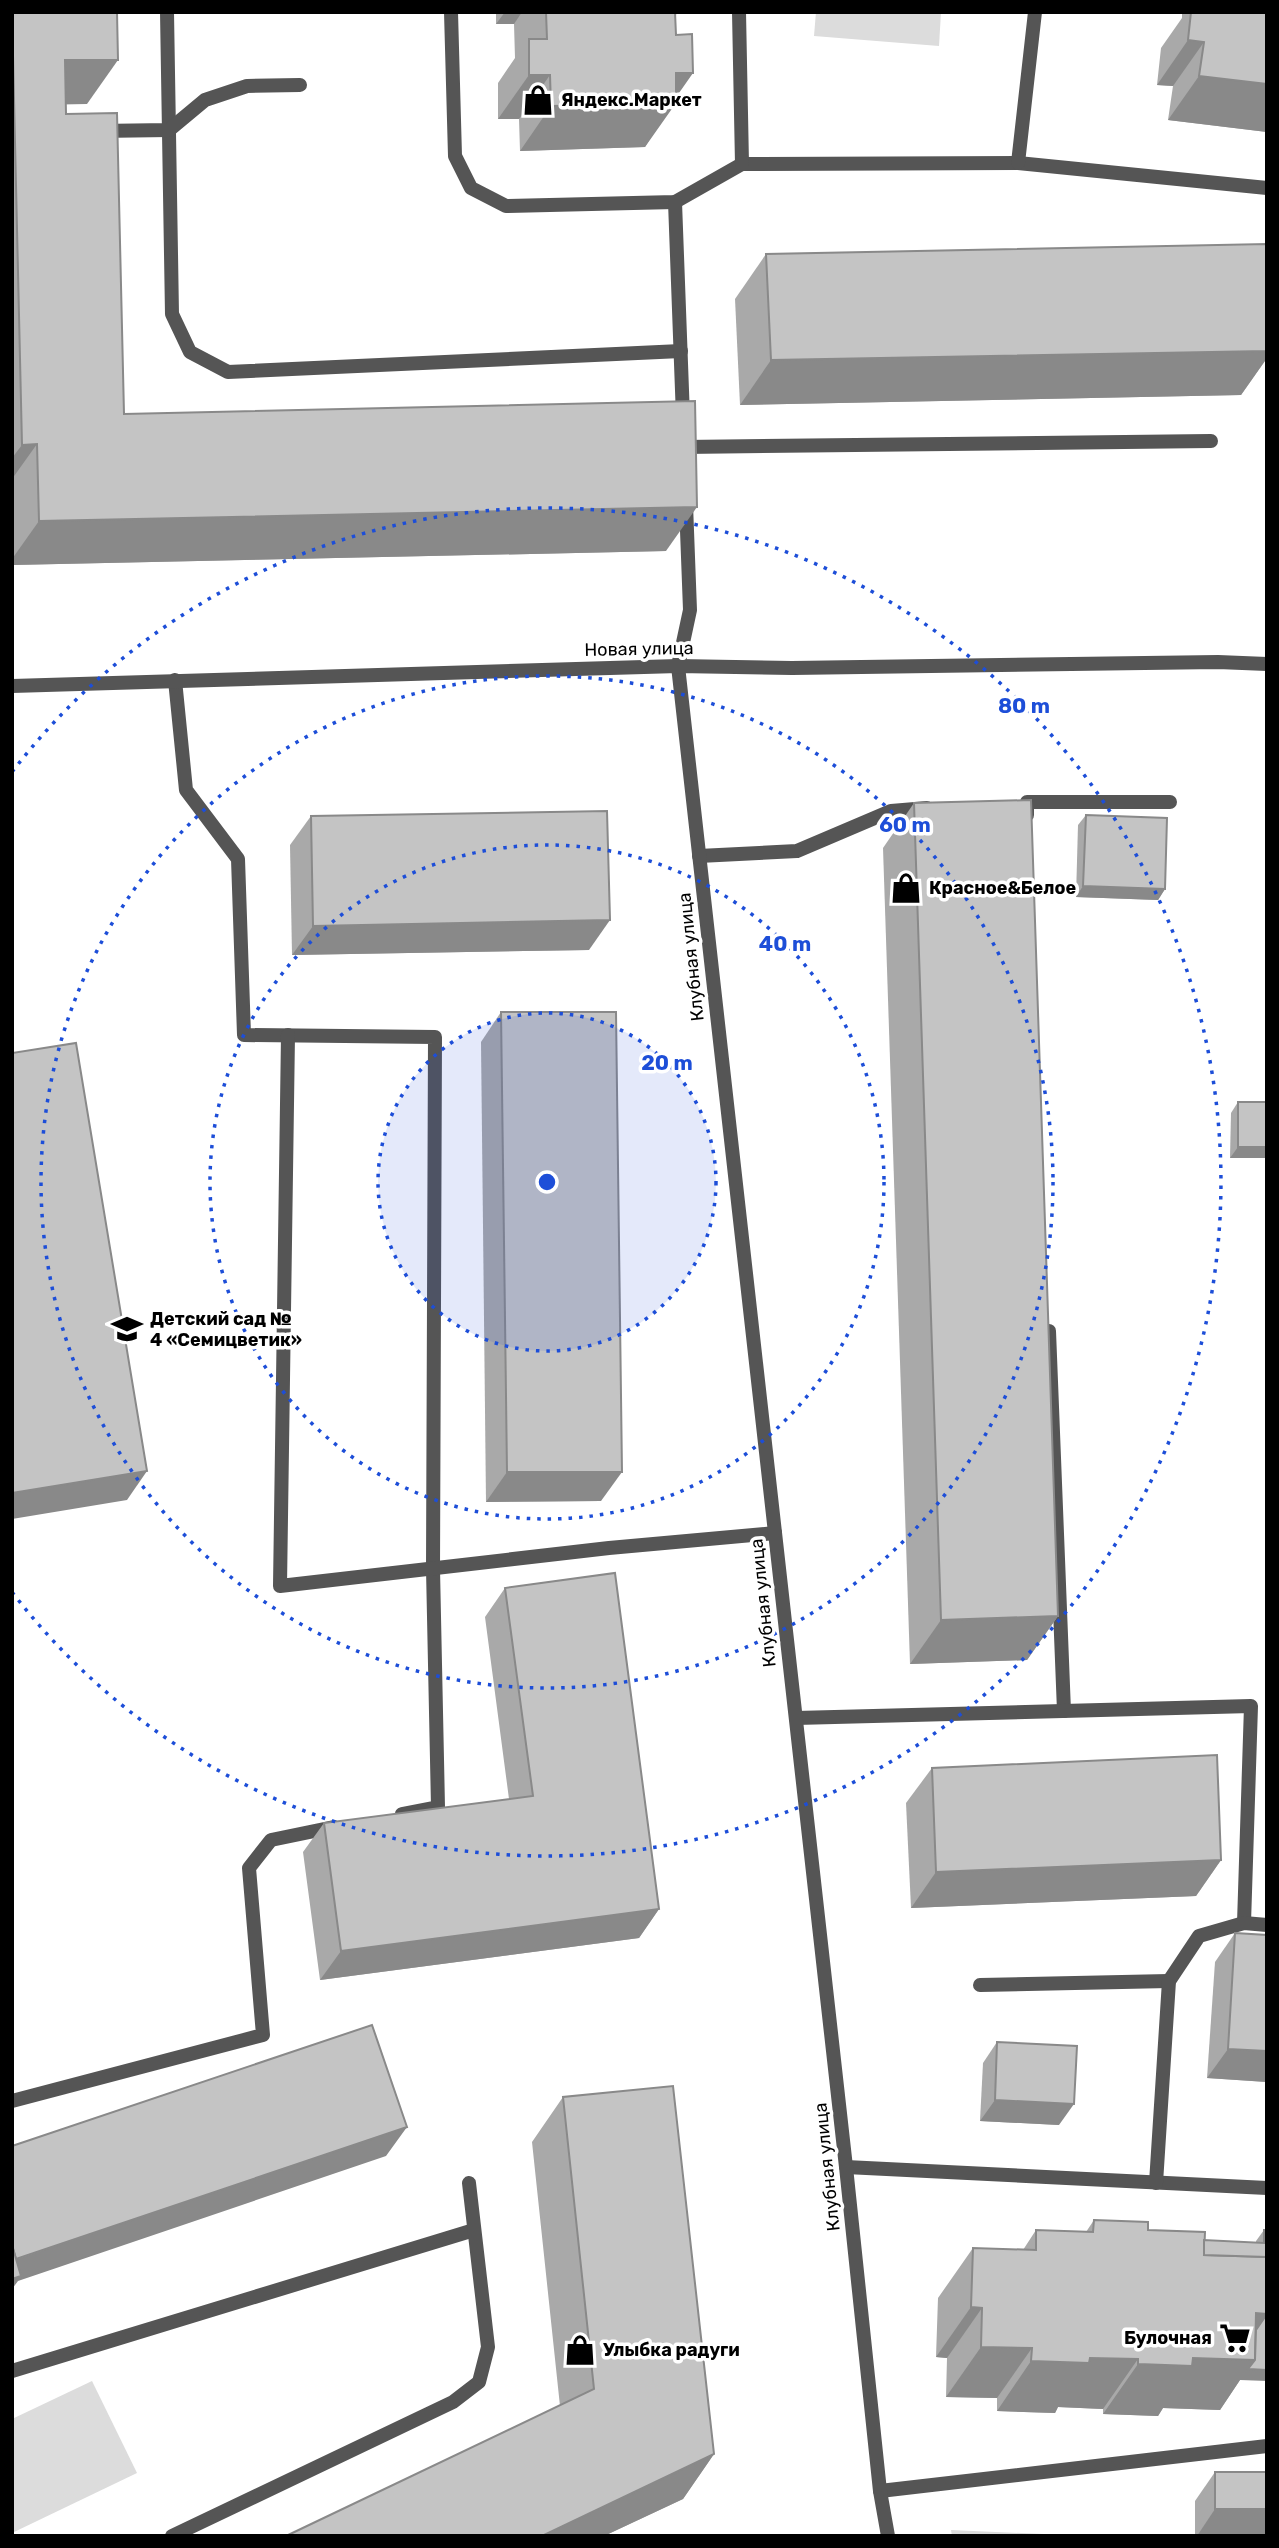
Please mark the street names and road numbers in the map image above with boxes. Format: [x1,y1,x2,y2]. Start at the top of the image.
street label: Новая улица [584,637,694,661]
street label: Клубная улица [673,892,709,1022]
street label: Клубная улица [745,1538,781,1668]
street label: Клубная улица [809,2102,845,2232]

